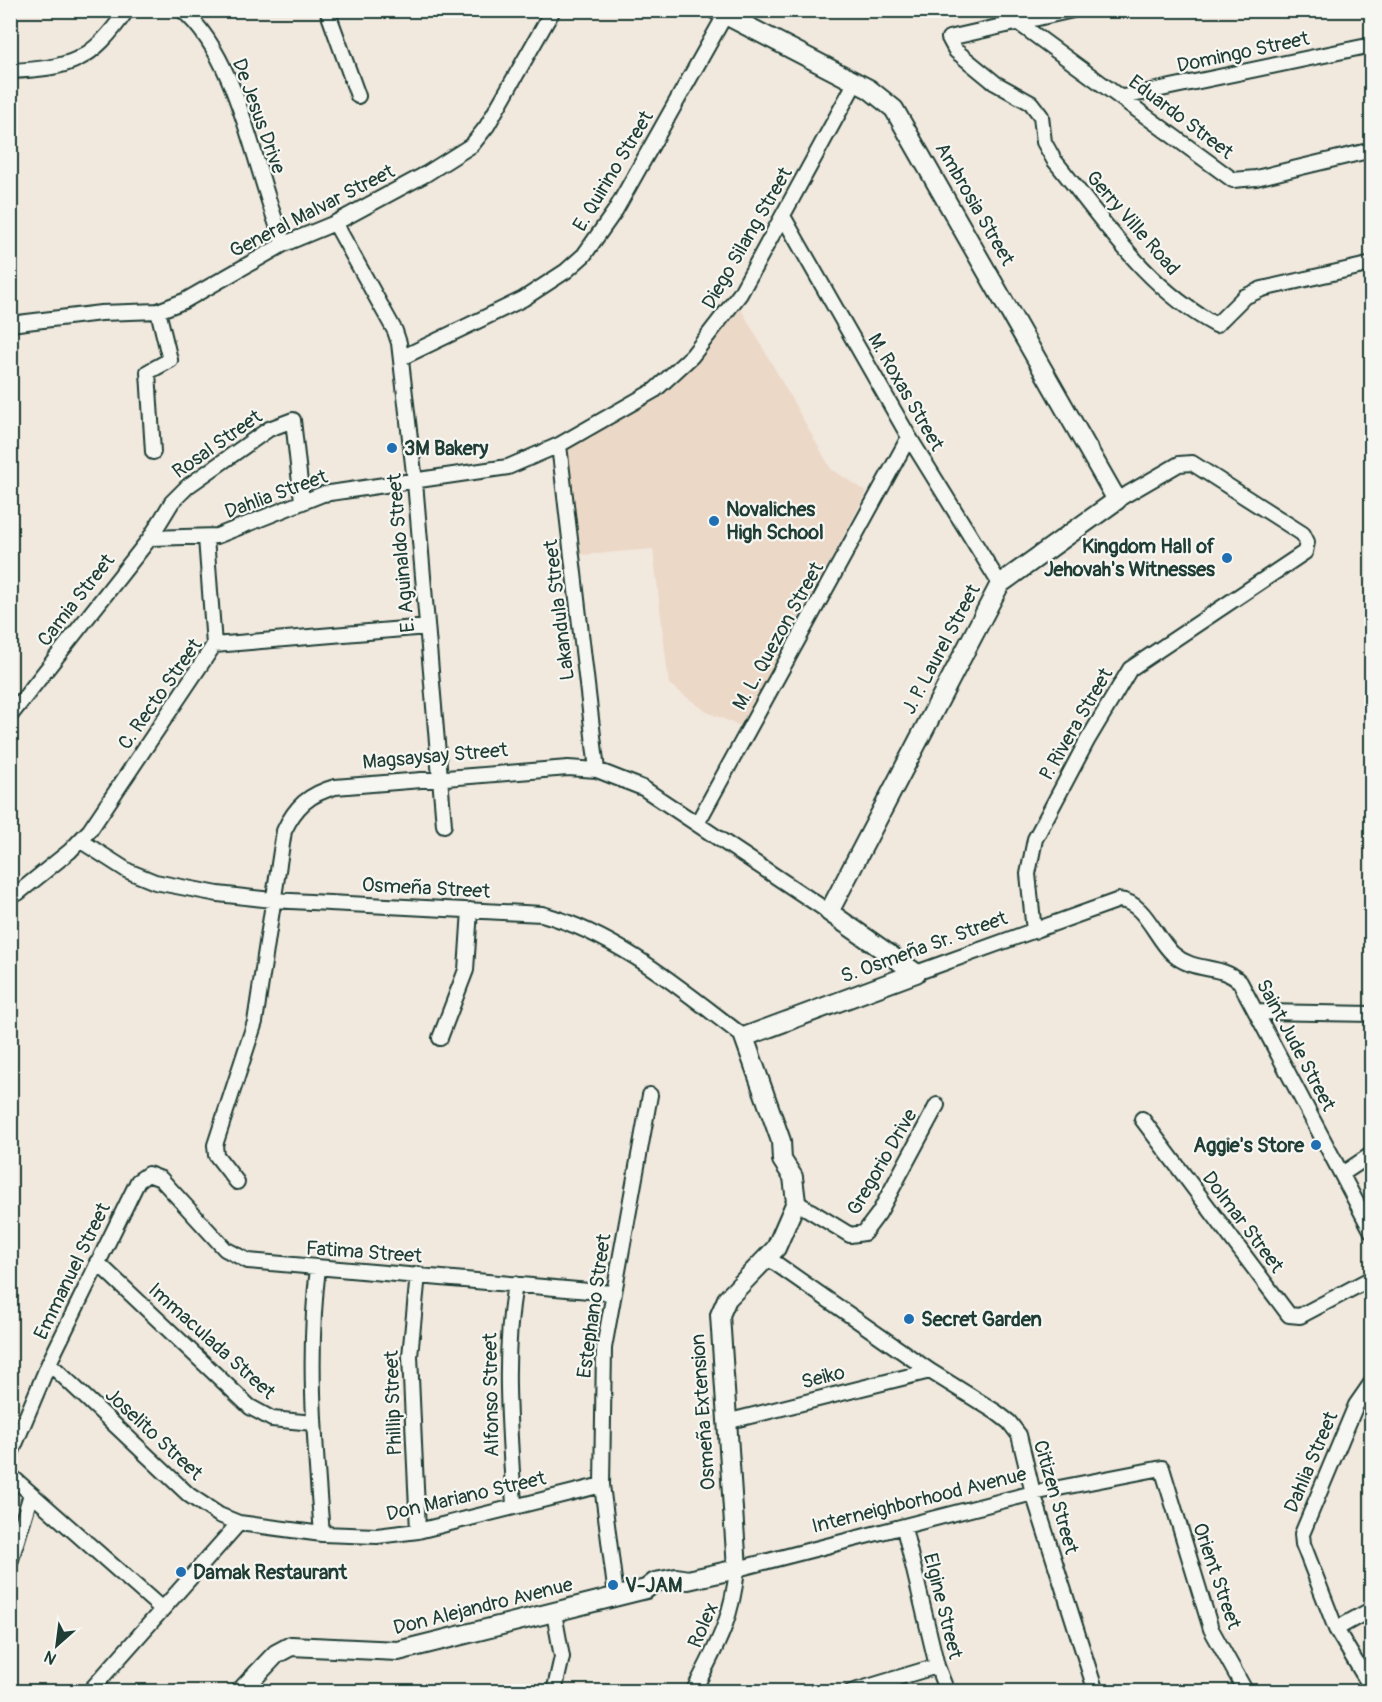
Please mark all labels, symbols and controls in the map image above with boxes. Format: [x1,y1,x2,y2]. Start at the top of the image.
street label: Domingo Street [1175,26,1312,78]
street label: De Jesus Drive [227,55,291,177]
street label: Eduardo Street [1124,69,1239,165]
street label: E. Quirino Street [567,105,659,236]
street label: Ambrosia Street [930,138,1021,271]
street label: General Malvar Street [225,158,400,263]
street label: Diego Silang Street [696,162,798,313]
street label: Gerry Ville Road [1081,165,1185,281]
street label: M. Roxas Street [862,329,950,456]
street label: Rosal Street [167,403,267,484]
place label: 3M Bakery [404,436,489,461]
marker: 3M Bakery [385,441,399,455]
street label: Dahlia Street [221,464,332,524]
street label: E. Aguinaldo Street [382,471,420,634]
place label: Novaliches High School [726,497,824,545]
marker: Novaliches High School [707,514,721,528]
place label: Kingdom Hall of Jehovah's Witnesses [1044,534,1216,582]
street label: Lakandula Street [538,537,580,682]
street label: Camia Street [32,548,121,651]
marker: Kingdom Hall of Jehovah's Witnesses [1220,551,1234,565]
street label: M. L. Quezon Street [727,557,830,714]
street label: J. P. Laurel Street [896,579,986,718]
street label: C. Recto Street [112,633,208,754]
street label: P. Rivera Street [1034,663,1119,785]
street label: Magsaysay Street [361,737,510,775]
street label: Osmeña Street [361,872,492,904]
street label: S. Osmeña Sr. Street [837,905,1012,989]
street label: Saint Jude Street [1251,975,1342,1116]
street label: Gregorio Drive [841,1104,923,1220]
place label: Aggie's Store [1193,1133,1305,1158]
marker: Aggie's Store [1309,1138,1323,1152]
street label: Dolmar Street [1197,1166,1290,1279]
street label: Emmanuel Street [28,1198,116,1344]
street label: Estephano Street [571,1231,617,1380]
street label: Fatima Street [305,1235,424,1269]
street label: Immaculada Street [143,1277,281,1405]
place label: Secret Garden [921,1307,1042,1332]
marker: Secret Garden [902,1312,916,1326]
street label: Alfonso Street [477,1332,505,1457]
street label: Osmeña Extension [685,1333,721,1491]
street label: Phillip Street [379,1349,407,1456]
street label: Seiko [799,1359,848,1394]
street label: Joselito Street [100,1382,209,1486]
street label: Dahlia Street [1279,1407,1344,1516]
street label: Citizen Street [1028,1437,1084,1558]
street label: Interneighborhood Avenue [809,1461,1029,1539]
street label: Don Mariano Street [384,1465,549,1527]
street label: Orient Street [1187,1520,1247,1633]
street label: Elgine Street [918,1550,968,1662]
place label: Damak Restaurant [193,1560,348,1585]
marker: Damak Restaurant [174,1565,188,1579]
street label: Don Alejandro Avenue [391,1572,575,1640]
place label: V-JAM [625,1573,682,1598]
marker: V-JAM [606,1578,620,1592]
street label: Rolex [682,1599,724,1651]
north arrow [27,1615,87,1675]
text: N [41,1646,60,1669]

